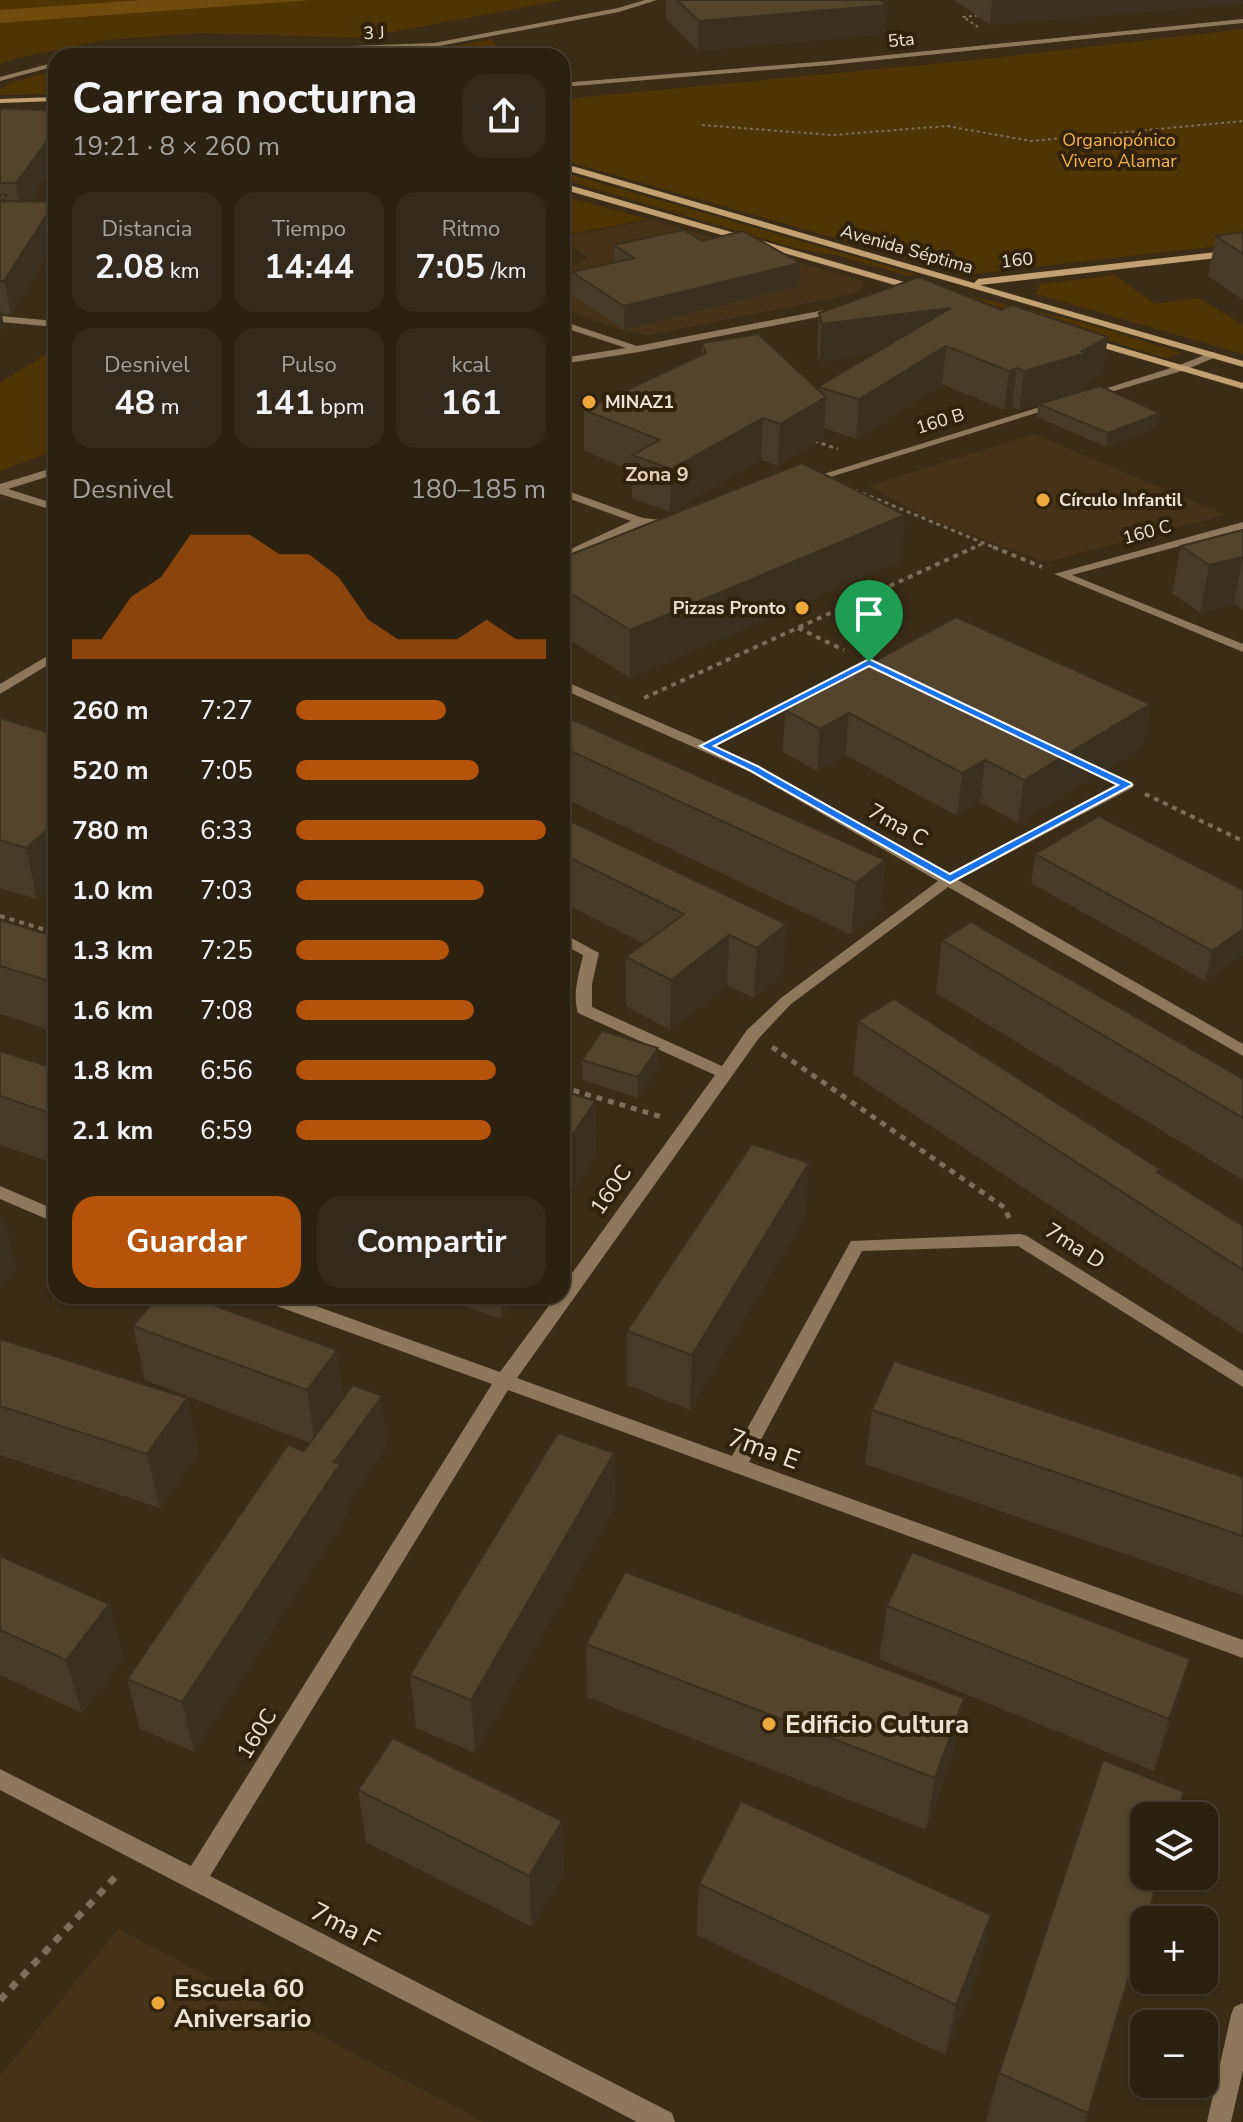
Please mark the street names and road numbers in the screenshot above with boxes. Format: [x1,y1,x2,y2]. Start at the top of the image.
street label: 3 J [363,21,385,45]
street label: 5ta [886,27,916,53]
street label: Avenida Séptima [838,219,976,279]
street label: 160 [1000,246,1034,274]
street label: 160 B [913,402,967,440]
street label: 160 C [1120,514,1174,550]
street label: 7ma C [863,796,933,854]
street label: 160C [583,1159,639,1221]
street label: 7ma D [1039,1216,1111,1276]
street label: 7ma E [723,1420,805,1478]
street label: 160C [230,1703,284,1765]
street label: 7ma F [305,1894,385,1958]

